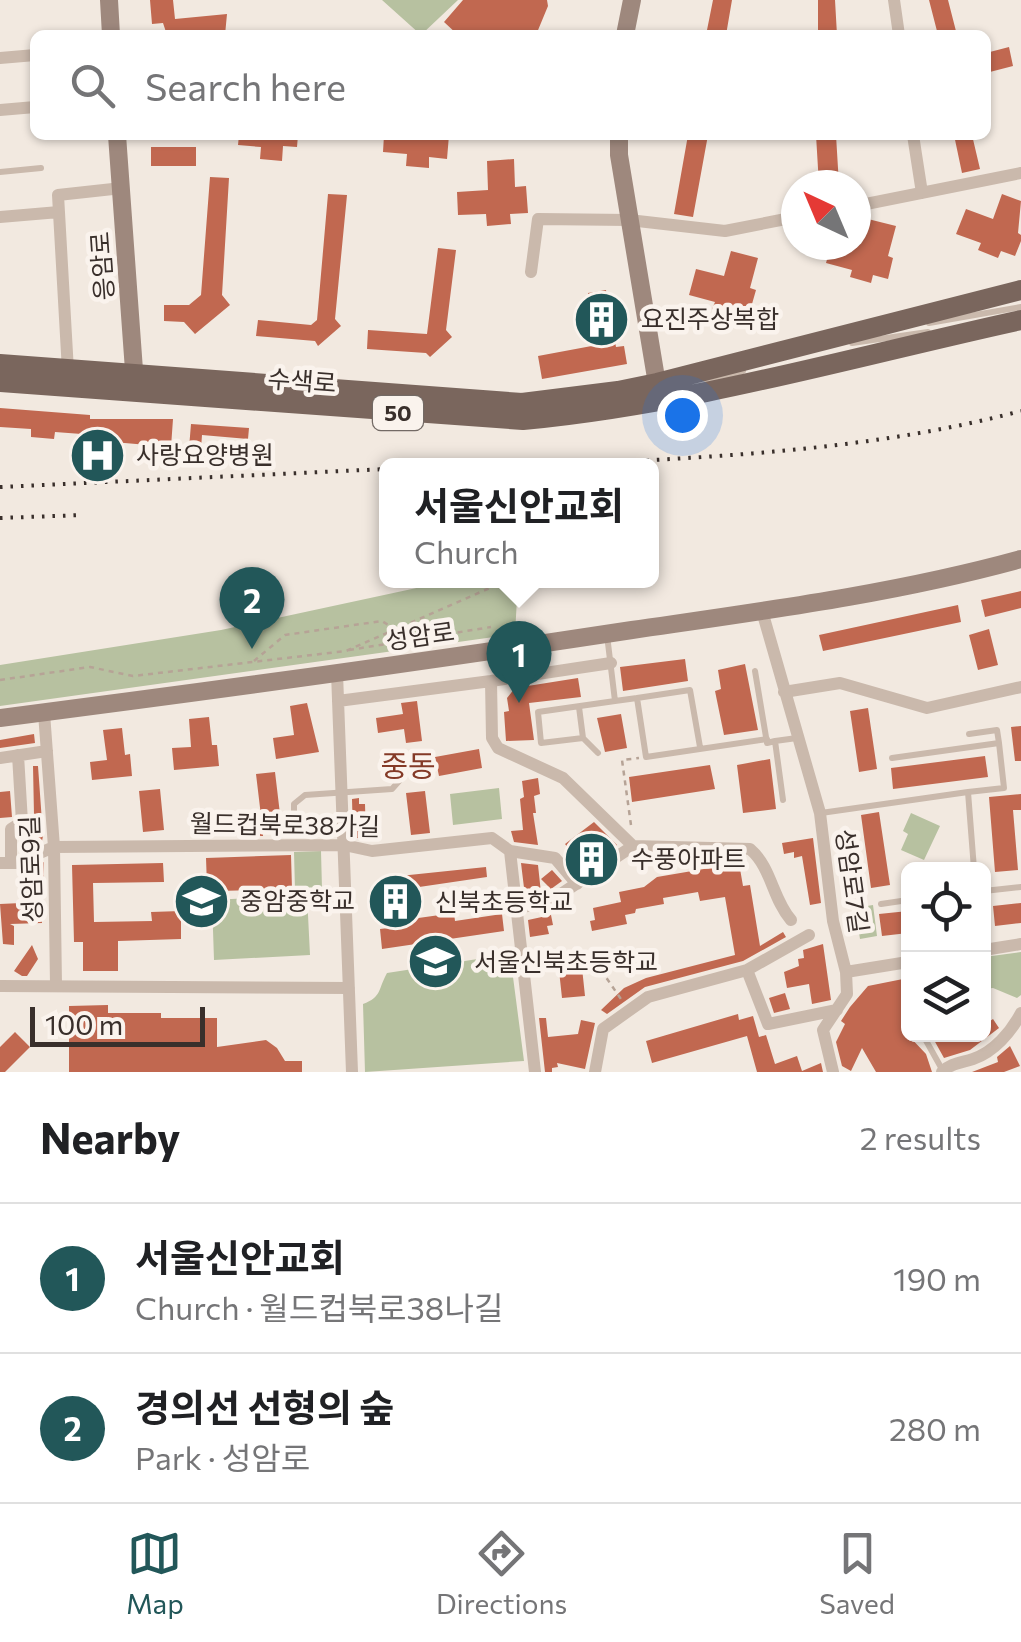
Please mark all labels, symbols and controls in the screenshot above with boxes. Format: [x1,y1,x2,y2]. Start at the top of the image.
search box [30,30,991,140]
icon: search [65,58,120,113]
text: Search here [145,62,346,109]
north arrow [781,170,871,260]
street label: 응암로 [84,231,118,302]
building icon: 요진주상복합 [572,289,632,349]
place label: 요진주상복합 [641,303,779,333]
street label: 수색로 [267,363,338,397]
your location [657,390,708,441]
road number: 50 [373,396,423,430]
hospital icon: 사랑요양병원 [67,425,127,485]
place label: 사랑요양병원 [136,439,274,469]
popup [379,458,659,588]
text: 서울신안교회 [414,481,624,528]
text: Church [414,531,519,571]
pin: 2 [220,566,284,649]
street label: 성암로 [384,615,456,655]
pin: 1 [486,620,552,703]
district label: 중동 [380,746,436,783]
street label: 월드컵북로38가길 [190,807,380,841]
street label: 성암로9길 [13,815,47,923]
street label: 성암로7길 [831,827,875,935]
building icon: 수풍아파트 [562,829,622,889]
place label: 수풍아파트 [631,843,746,873]
map controls [901,862,991,1042]
button: locate [901,862,991,952]
school or university icon: 중암중학교 [171,871,231,931]
building icon: 신북초등학교 [366,872,426,932]
place label: 중암중학교 [240,885,355,915]
place label: 신북초등학교 [435,886,573,916]
school or university icon: 서울신북초등학교 [405,932,465,992]
place label: 서울신북초등학교 [474,946,658,976]
button: layers [901,952,991,1042]
scale bar [30,1002,205,1046]
text: 100 m [45,1007,123,1041]
text: Nearby [40,1111,180,1163]
text: 2 results [860,1117,981,1157]
text: 서울신안교회 [135,1233,345,1280]
text: 1 [65,1258,80,1298]
text: 190 m [893,1258,981,1298]
text: Church · 월드컵북로38나길 [135,1287,503,1327]
text: 경의선 선형의 숲 [135,1383,394,1430]
text: 2 [63,1408,82,1448]
text: 280 m [889,1408,981,1448]
text: Park · 성암로 [135,1437,310,1477]
tab: Map [126,1526,184,1620]
tab: Directions [436,1526,567,1620]
tab: Saved [819,1526,895,1620]

